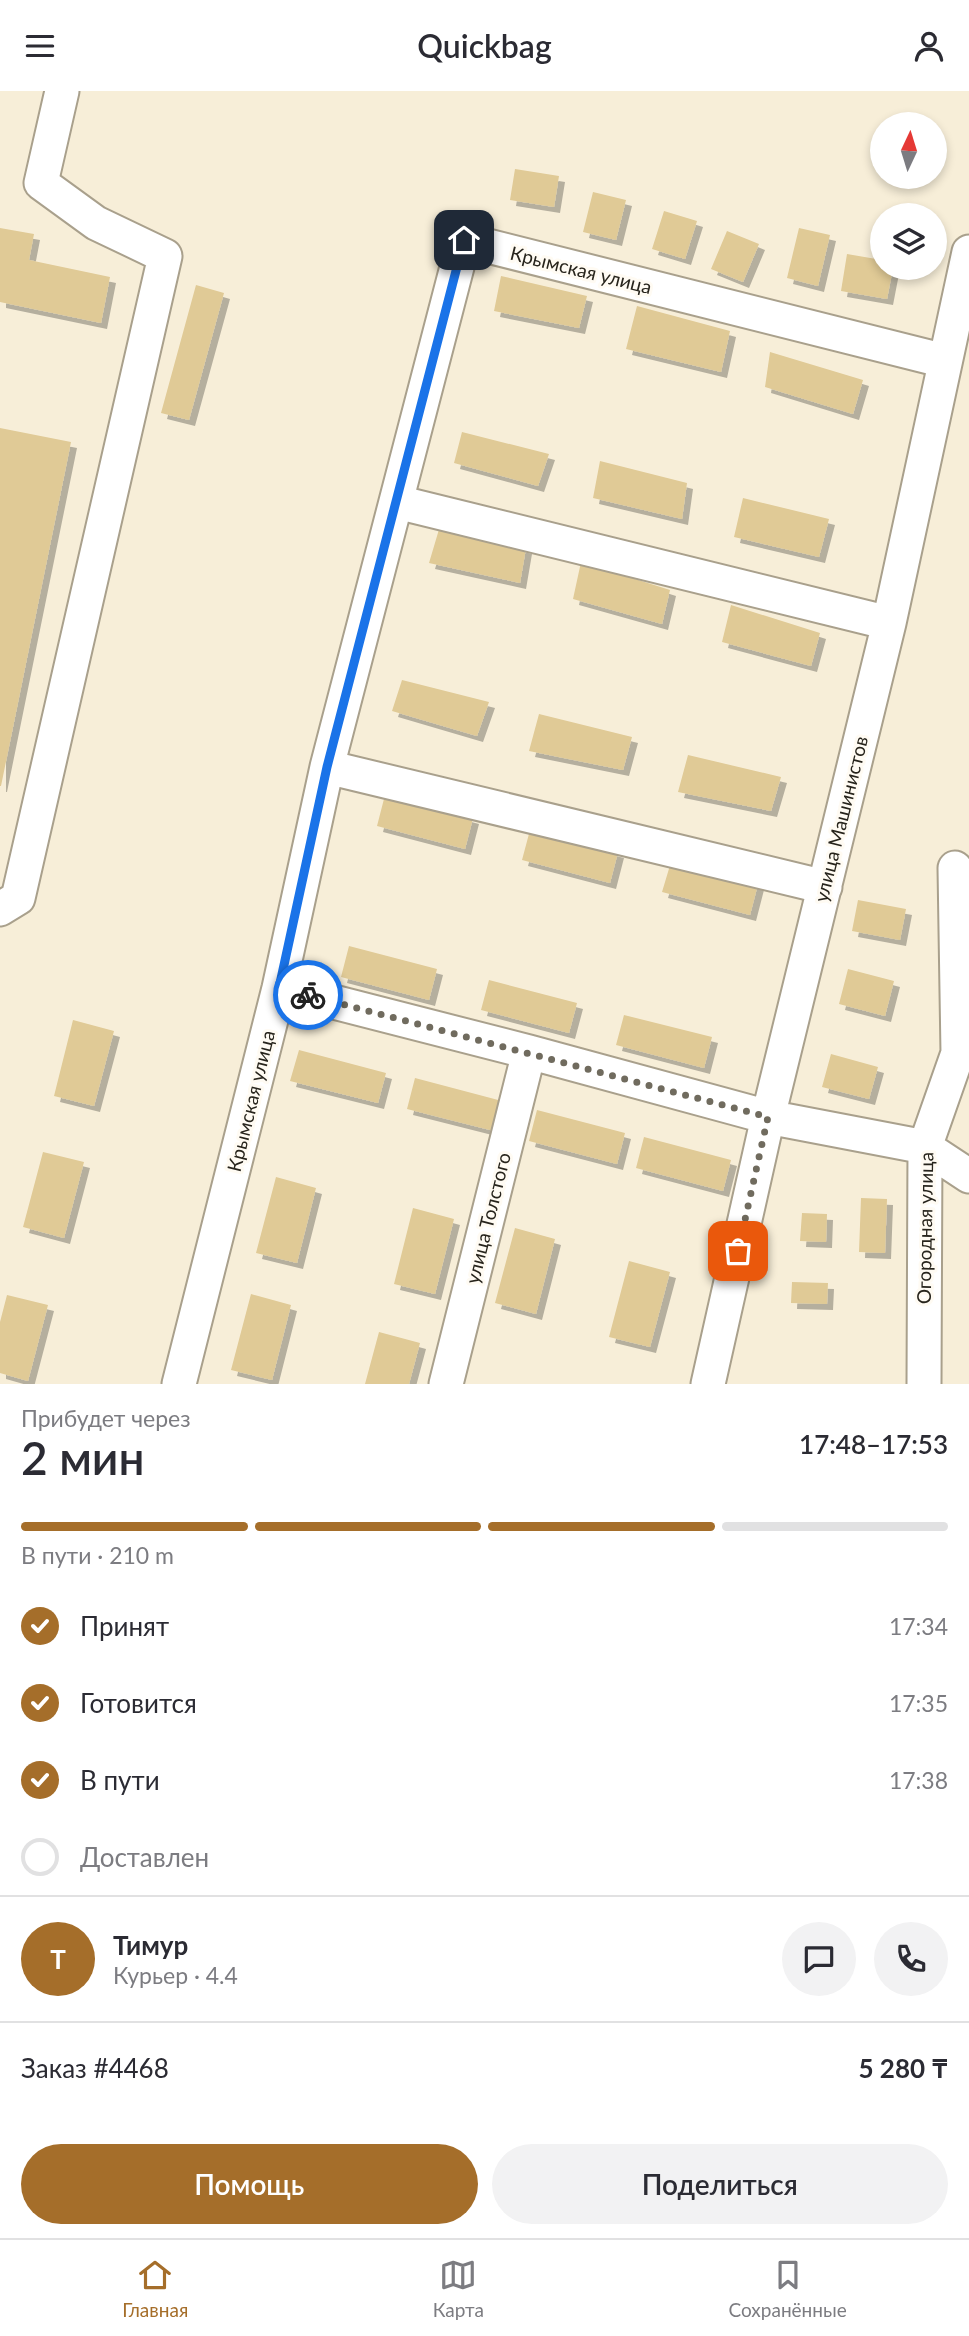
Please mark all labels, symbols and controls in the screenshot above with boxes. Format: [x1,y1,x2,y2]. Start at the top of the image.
text: Quickbag [417,26,552,65]
icon: menu [21,27,59,65]
icon: person [910,27,948,65]
north arrow [870,112,947,189]
map controls [870,112,947,280]
button: layers [870,203,947,280]
pin [434,210,494,270]
icon: home [445,221,483,259]
street label: Крымская улица [508,241,654,298]
street label: улица Машинистов [809,733,872,904]
courier [273,960,343,1030]
icon: bike [289,976,327,1014]
street label: Крымская улица [222,1028,279,1174]
street label: улица Толстого [460,1150,515,1286]
street label: Огородная улица [912,1152,937,1304]
pin [708,1221,768,1281]
icon: bag [719,1232,757,1270]
text: Прибудет через [21,1404,191,1432]
text: 17:48–17:53 [799,1428,948,1460]
text: 2 мин [21,1430,145,1485]
text: В пути · 210 m [21,1541,174,1569]
icon: check [21,1607,59,1645]
text: Принят [80,1610,169,1642]
text: 17:34 [889,1612,948,1640]
icon: check [21,1684,59,1722]
text: Готовится [80,1687,197,1719]
text: 17:35 [889,1689,948,1717]
icon: check [21,1761,59,1799]
text: В пути [80,1764,160,1796]
text: 17:38 [889,1766,948,1794]
text: Доставлен [80,1841,209,1873]
button: chat [782,1922,856,1996]
button: phone [874,1922,948,1996]
text: Тимур [113,1929,188,1961]
text: Т [50,1943,66,1975]
text: Курьер · 4.4 [113,1961,238,1989]
text: Заказ #4468 [21,2052,169,2084]
text: 5 280 ₸ [858,2052,948,2084]
button: Помощь [21,2144,478,2224]
button: Поделиться [492,2144,948,2224]
tab: Главная [122,2256,188,2321]
tab: Карта [433,2256,484,2321]
tab: Сохранённые [729,2256,847,2321]

